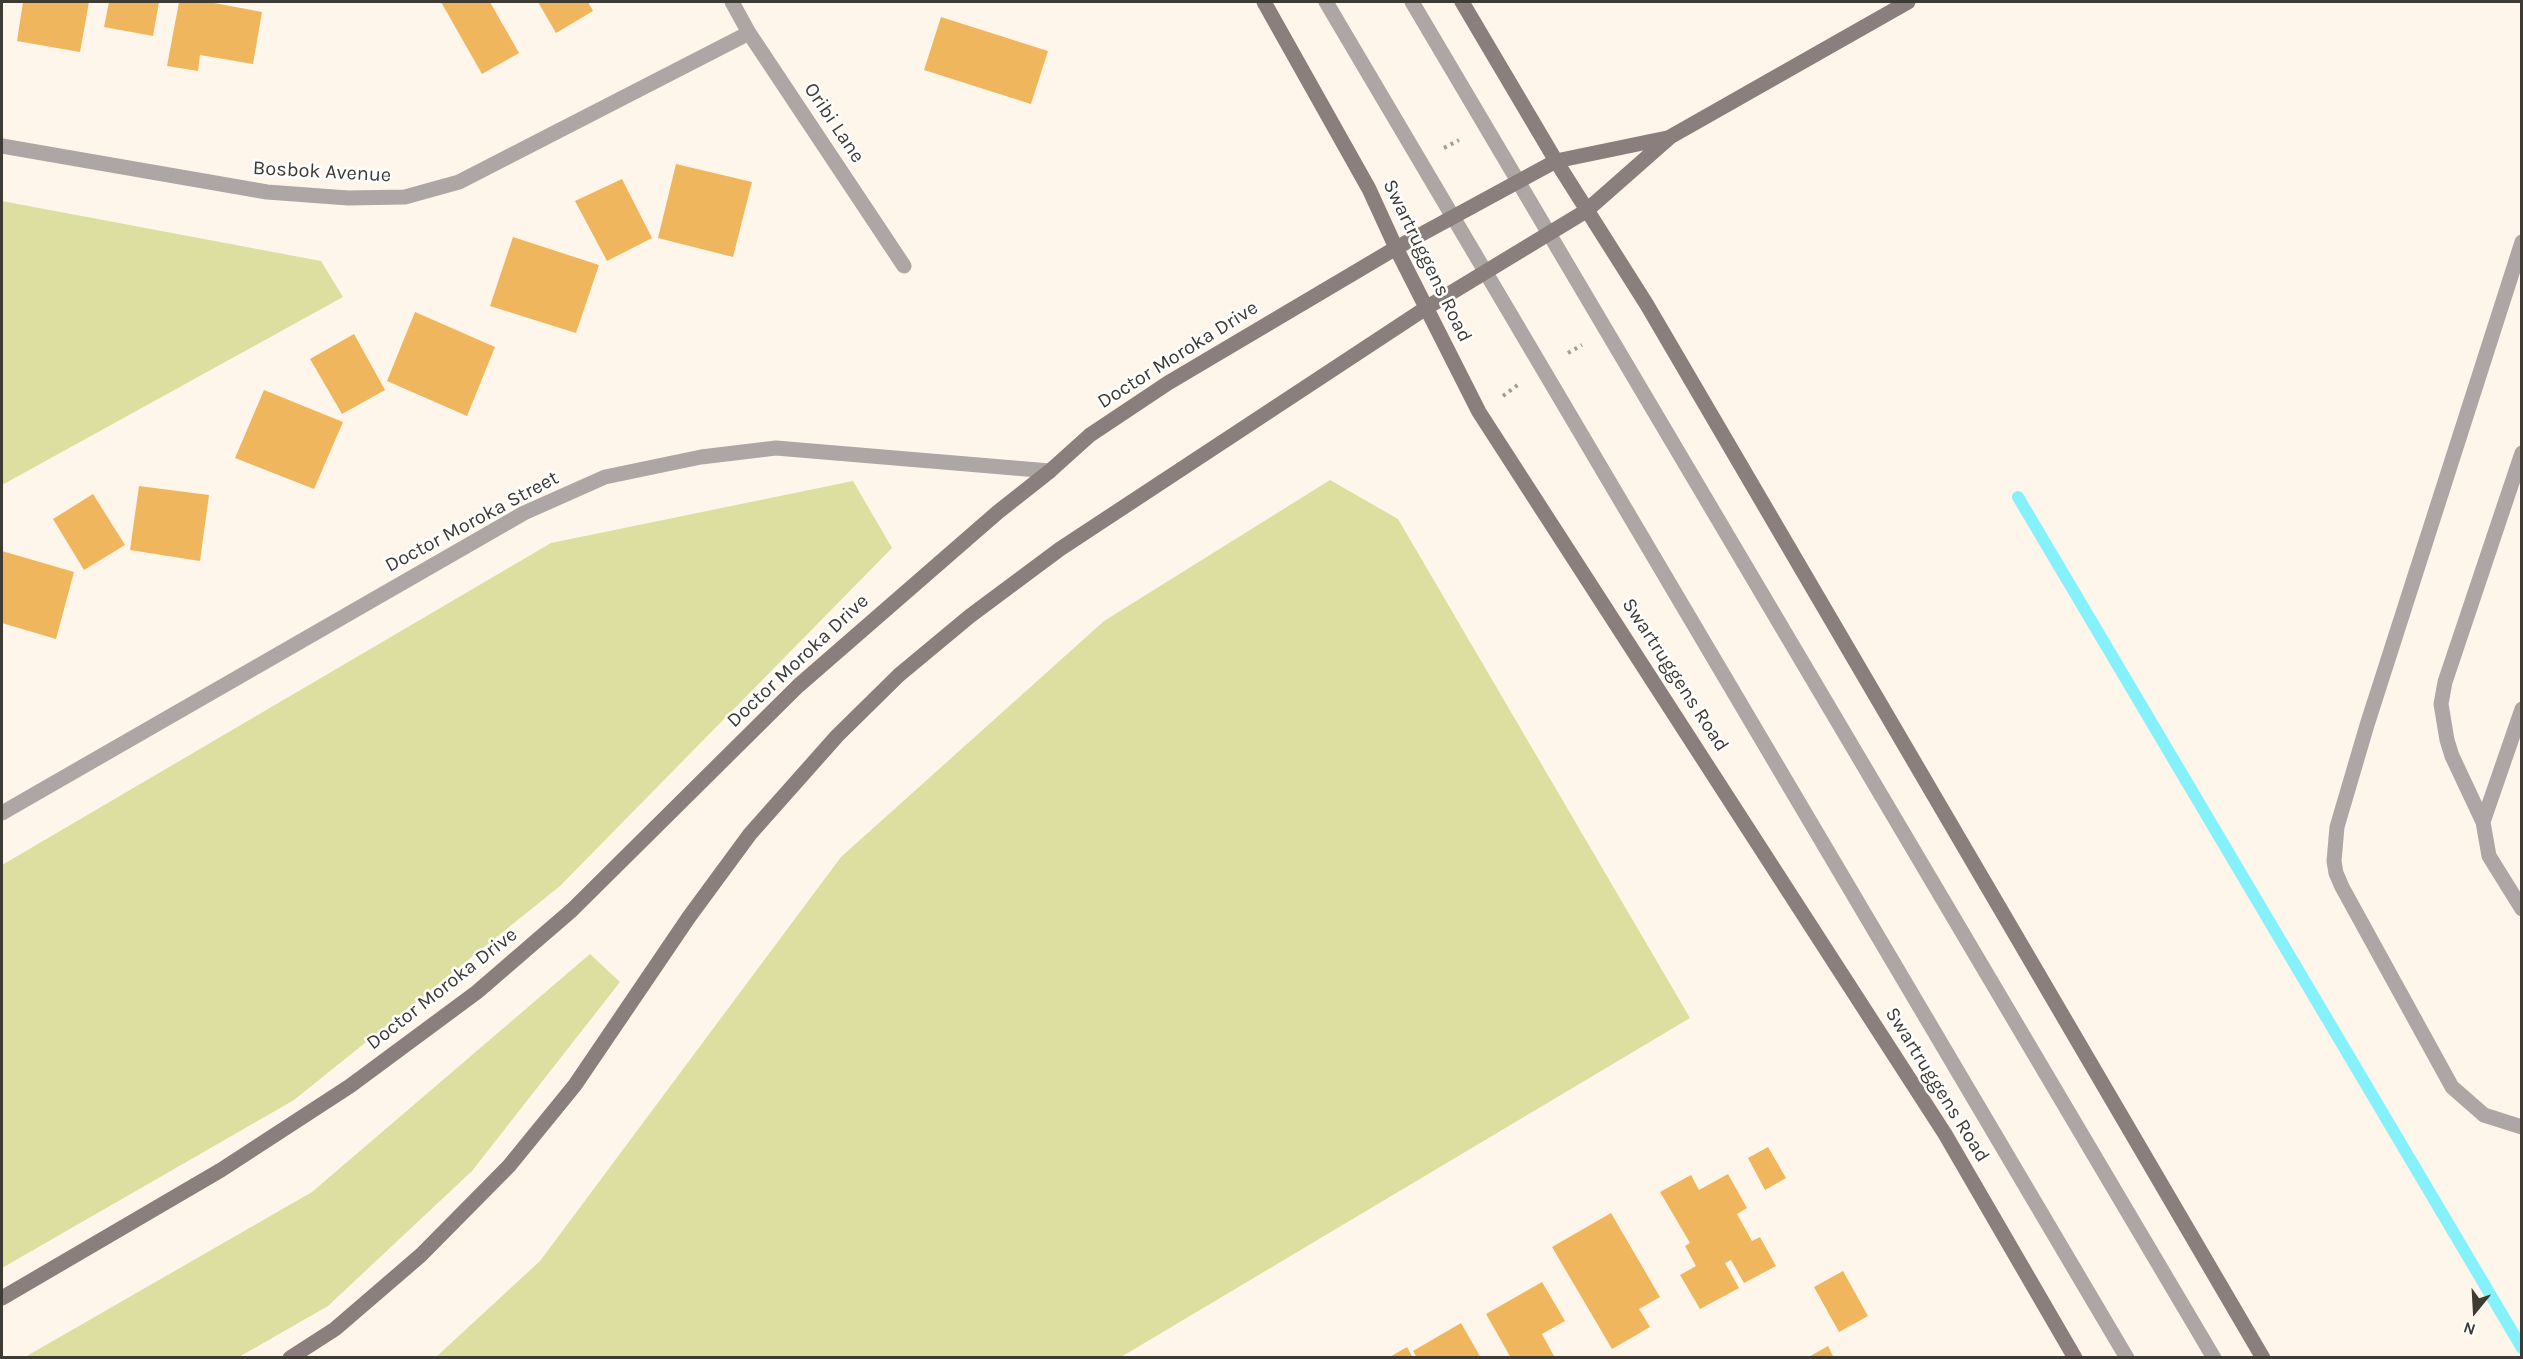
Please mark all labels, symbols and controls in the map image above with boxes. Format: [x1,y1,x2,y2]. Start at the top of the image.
street label: Oribi Lane [799,78,869,168]
street label: Bosbok Avenue [252,156,392,188]
street label: Swartruggens Road [1377,176,1477,346]
street label: Doctor Moroka Drive [1093,296,1263,414]
street label: Doctor Moroka Street [381,466,563,578]
street label: Doctor Moroka Drive [722,589,874,733]
street label: Swartruggens Road [1616,594,1734,756]
street label: Doctor Moroka Drive [362,923,522,1055]
street label: Swartruggens Road [1880,1003,1994,1167]
north arrow [2445,1281,2505,1341]
text: N [2461,1318,2478,1339]

